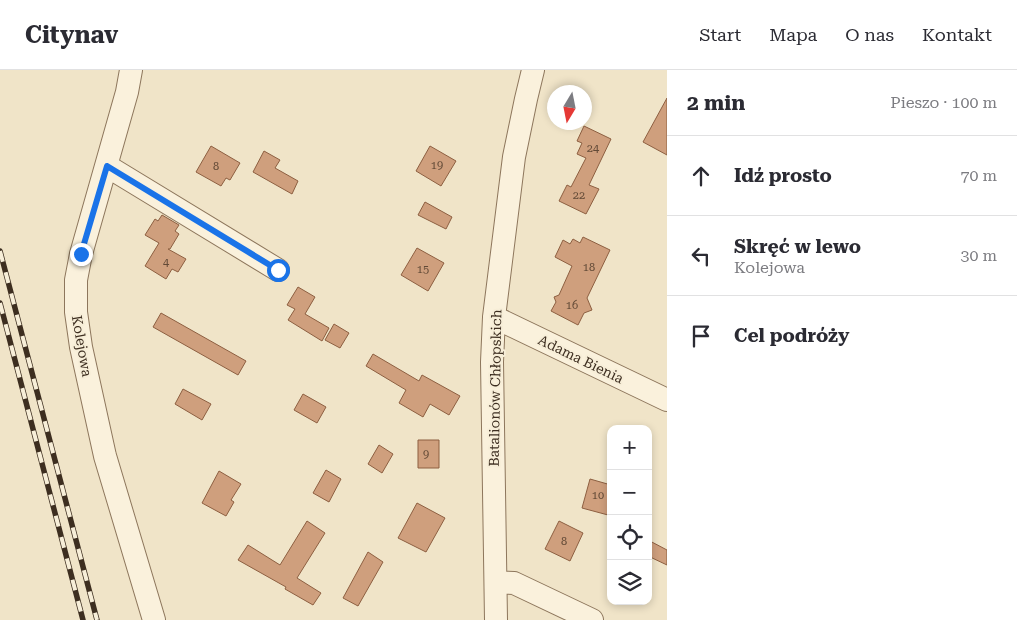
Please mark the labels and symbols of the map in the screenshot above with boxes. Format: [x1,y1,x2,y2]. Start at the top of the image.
north arrow [547,85,592,130]
house number: 24 [587,142,600,155]
house number: 19 [431,159,443,172]
house number: 8 [213,160,219,173]
house number: 22 [573,189,585,202]
route end [70,243,93,266]
house number: 4 [163,256,170,269]
route start [267,259,290,282]
house number: 18 [583,261,595,274]
house number: 15 [417,263,429,276]
house number: 16 [566,299,578,312]
street label: Batalionów Chłopskich [486,309,504,467]
street label: Kolejowa [69,314,95,378]
street label: Adama Bienia [536,331,627,387]
house number: 9 [423,448,429,461]
house number: 10 [592,489,604,502]
house number: 8 [561,535,567,548]

